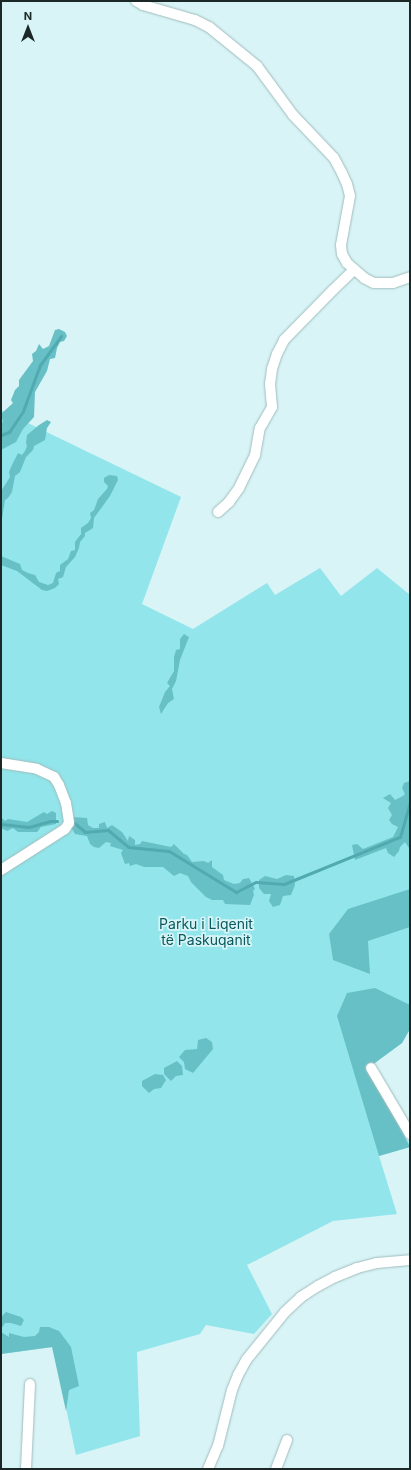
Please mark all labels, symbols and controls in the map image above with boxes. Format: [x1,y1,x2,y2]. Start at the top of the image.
north arrow [8,8,48,48]
text: N [24,9,32,23]
park label: Parku i Liqenit të Paskuqanit [159,916,253,948]

